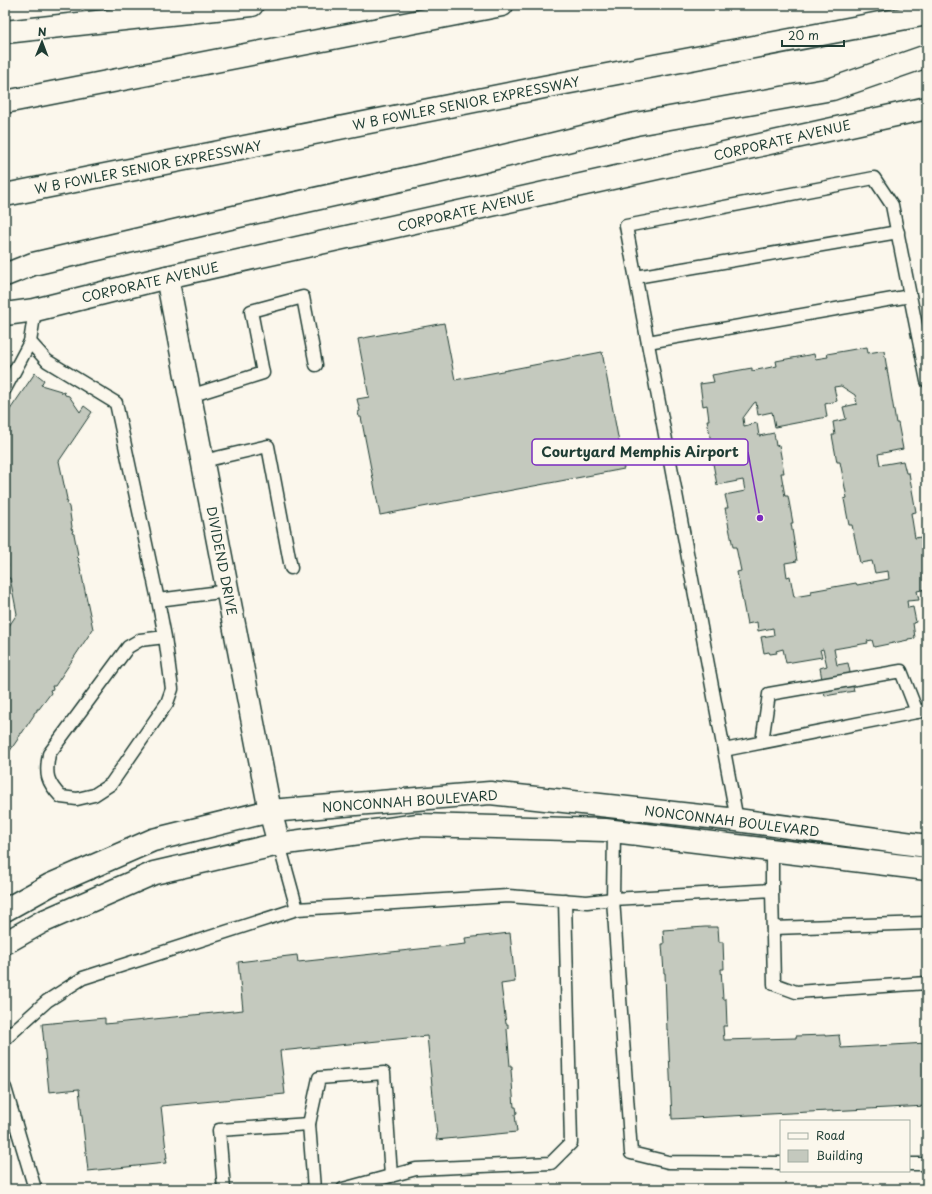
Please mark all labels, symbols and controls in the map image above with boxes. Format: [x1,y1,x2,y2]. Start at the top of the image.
north arrow [22,22,62,62]
scale bar [782,22,844,48]
text: N [38,23,47,40]
text: 20 m [788,26,819,44]
street label: W B FOWLER SENIOR EXPRESSWAY [351,71,582,134]
street label: CORPORATE AVENUE [712,115,852,165]
street label: W B FOWLER SENIOR EXPRESSWAY [33,135,264,198]
street label: CORPORATE AVENUE [396,186,536,236]
street label: CORPORATE AVENUE [80,257,220,307]
callout: Courtyard Memphis Airport [532,439,748,465]
text: Courtyard Memphis Airport [541,441,739,462]
street label: DIVIDEND DRIVE [203,505,242,617]
street label: NONCONNAH BOULEVARD [321,785,499,816]
street label: NONCONNAH BOULEVARD [643,800,821,841]
legend [780,1120,910,1172]
text: Road [816,1126,845,1144]
text: Building [816,1146,863,1164]

